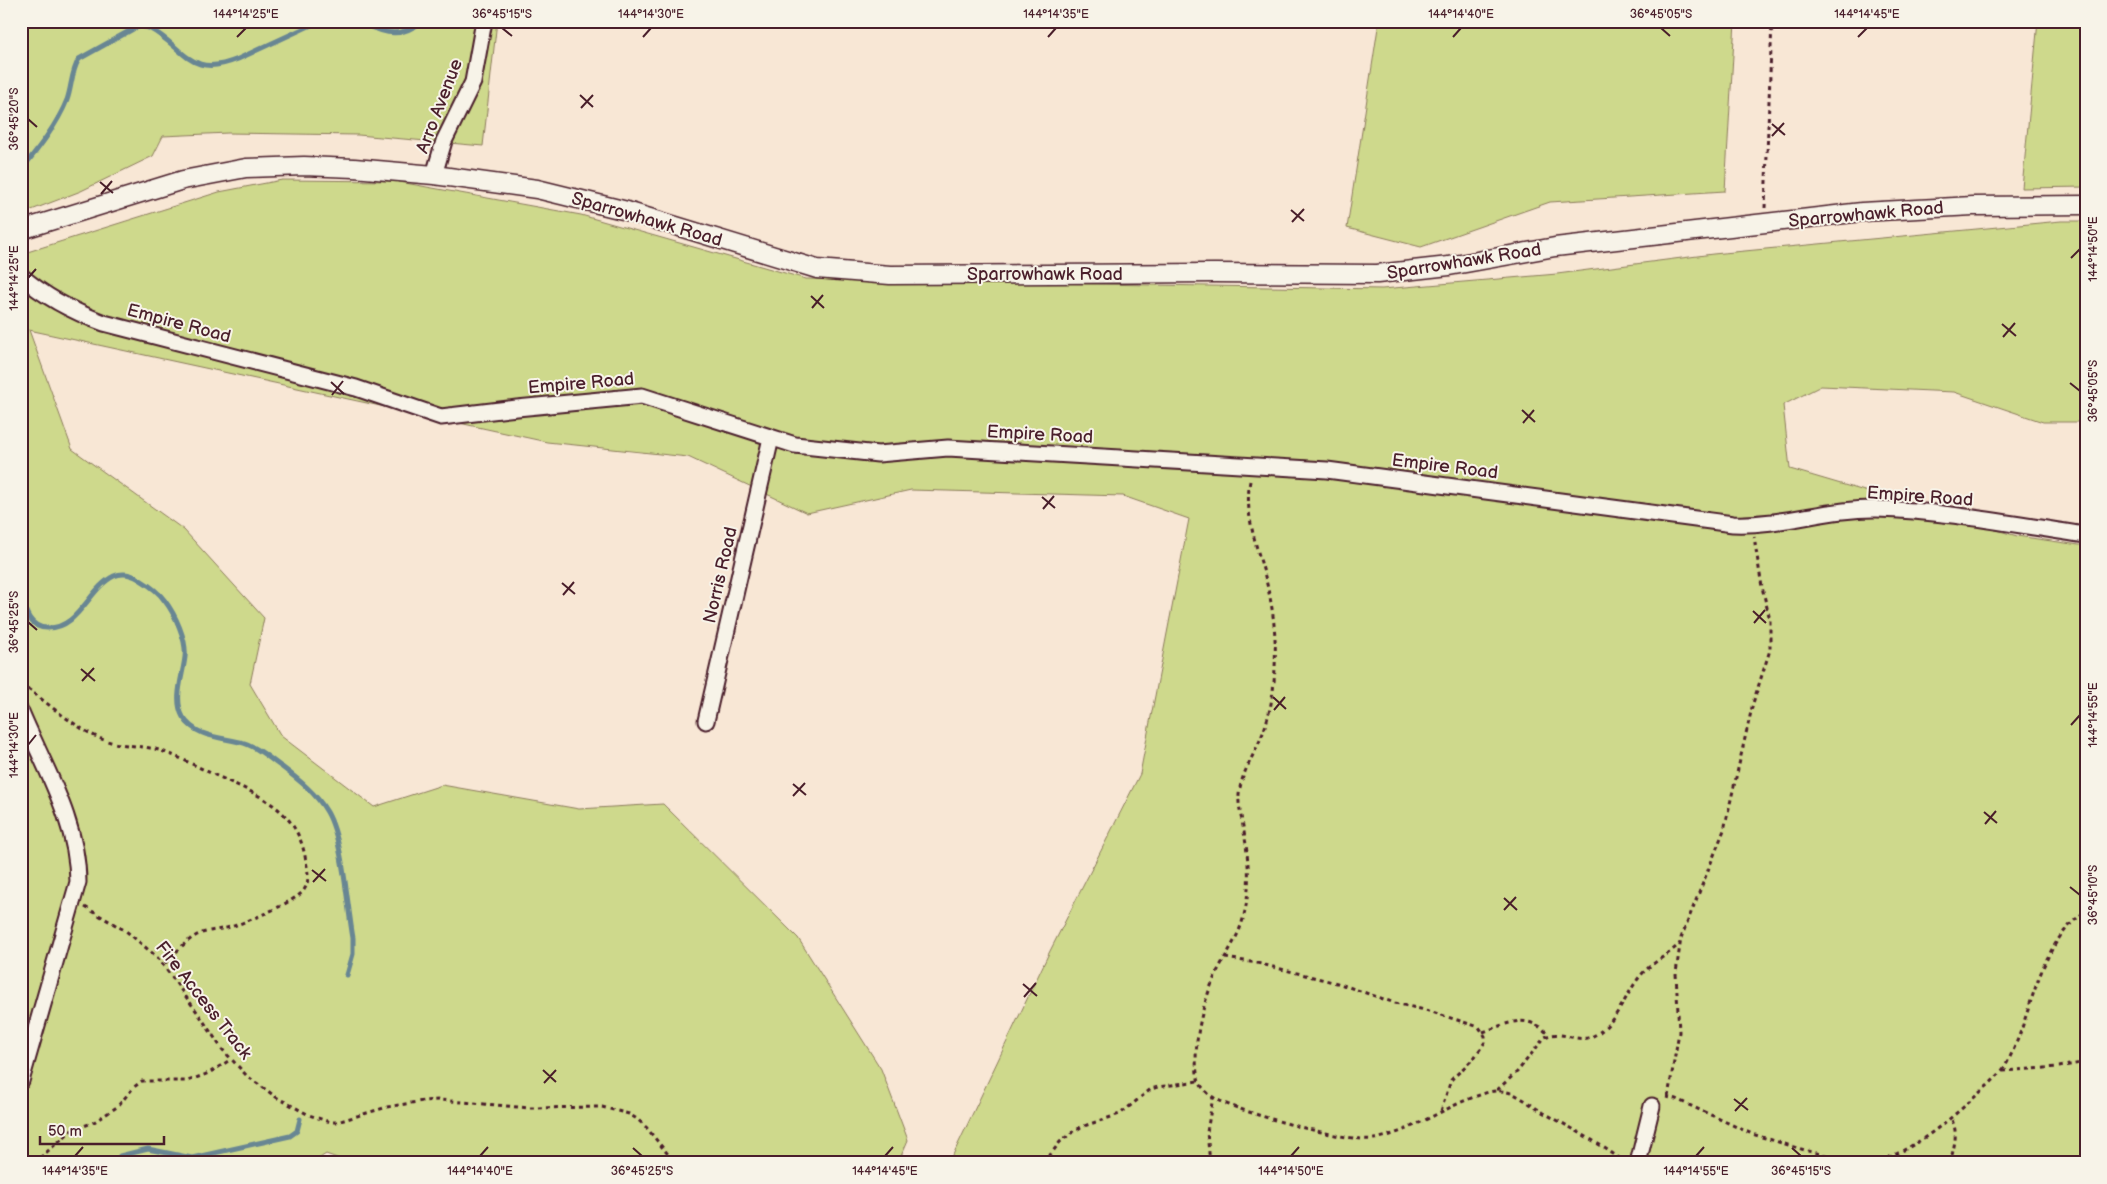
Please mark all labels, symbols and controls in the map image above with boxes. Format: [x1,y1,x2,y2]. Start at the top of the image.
text: 144°14'25"E [213,7,279,22]
text: 36°45'15"S [472,7,532,22]
text: 144°14'30"E [618,7,684,22]
text: 144°14'35"E [1023,7,1089,22]
text: 144°14'40"E [1428,7,1494,22]
text: 36°45'05"S [1630,7,1692,22]
text: 144°14'45"E [1834,7,1900,22]
street label: Arro Avenue [412,56,467,156]
text: 36°45'20"S [7,88,22,150]
street label: Sparrowhawk Road [569,188,725,251]
street label: Sparrowhawk Road [1788,197,1945,232]
text: 144°14'50"E [2086,216,2101,282]
street label: Sparrowhawk Road [1386,239,1543,284]
text: 144°14'25"E [7,245,22,311]
street label: Sparrowhawk Road [967,264,1123,285]
street label: Empire Road [125,300,233,347]
text: 36°45'05"S [2086,360,2101,422]
street label: Empire Road [527,368,635,399]
street label: Empire Road [986,421,1094,448]
street label: Empire Road [1391,450,1499,483]
street label: Empire Road [1866,482,1974,511]
street label: Norris Road [699,525,742,625]
text: 36°45'25"S [7,591,22,653]
text: 144°14'55"E [2086,682,2101,748]
text: 144°14'30"E [7,712,22,778]
text: 36°45'10"S [2086,865,2101,925]
street label: Fire Access Track [151,937,256,1064]
scale bar [40,1114,164,1146]
text: 50 m [48,1122,82,1141]
text: 144°14'35"E [42,1164,108,1179]
text: 144°14'40"E [447,1164,513,1179]
text: 36°45'25"S [611,1164,673,1179]
text: 144°14'45"E [852,1164,918,1179]
text: 144°14'50"E [1258,1164,1324,1179]
text: 144°14'55"E [1663,1164,1729,1179]
text: 36°45'15"S [1771,1164,1831,1179]

